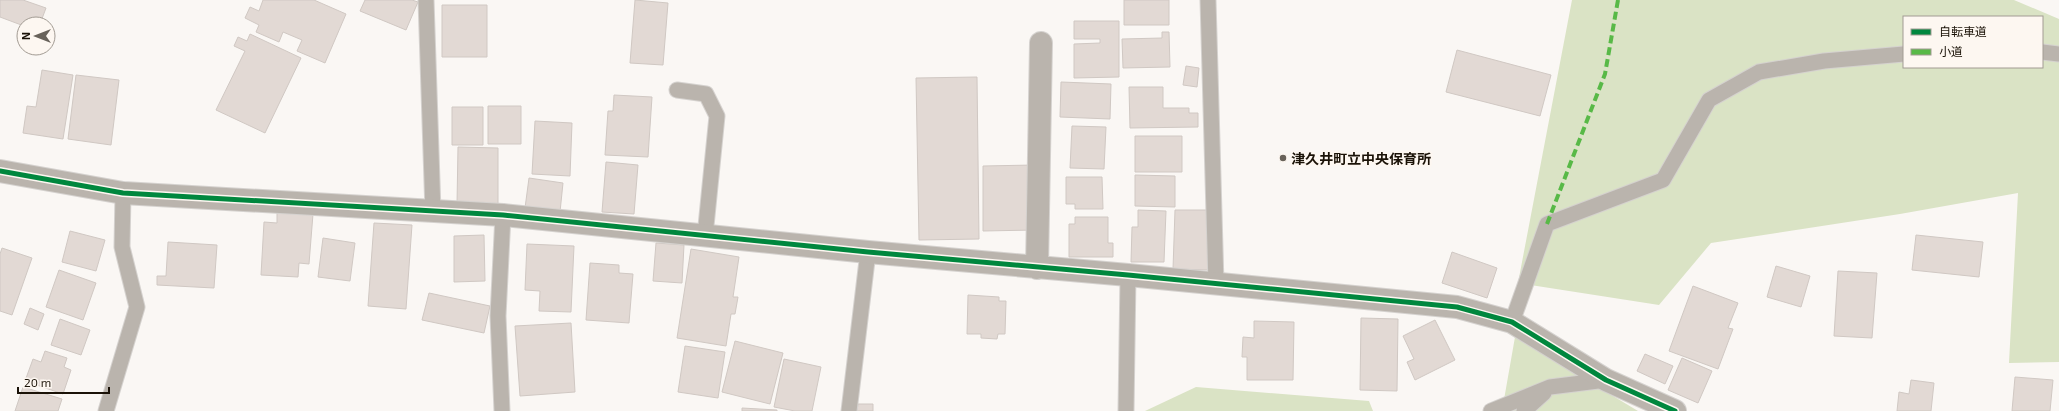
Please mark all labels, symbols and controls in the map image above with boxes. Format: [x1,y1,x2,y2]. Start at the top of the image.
north arrow [16,16,56,56]
legend [1903,16,2043,68]
text: 自転車道 [1939,24,1987,38]
text: N [19,32,32,40]
text: 小道 [1939,44,1963,58]
place label: 津久井町立中央保育所 [1291,150,1431,167]
marker: 津久井町立中央保育所 [1278,153,1288,163]
scale bar [18,369,109,395]
text: 20 m [24,375,51,389]

